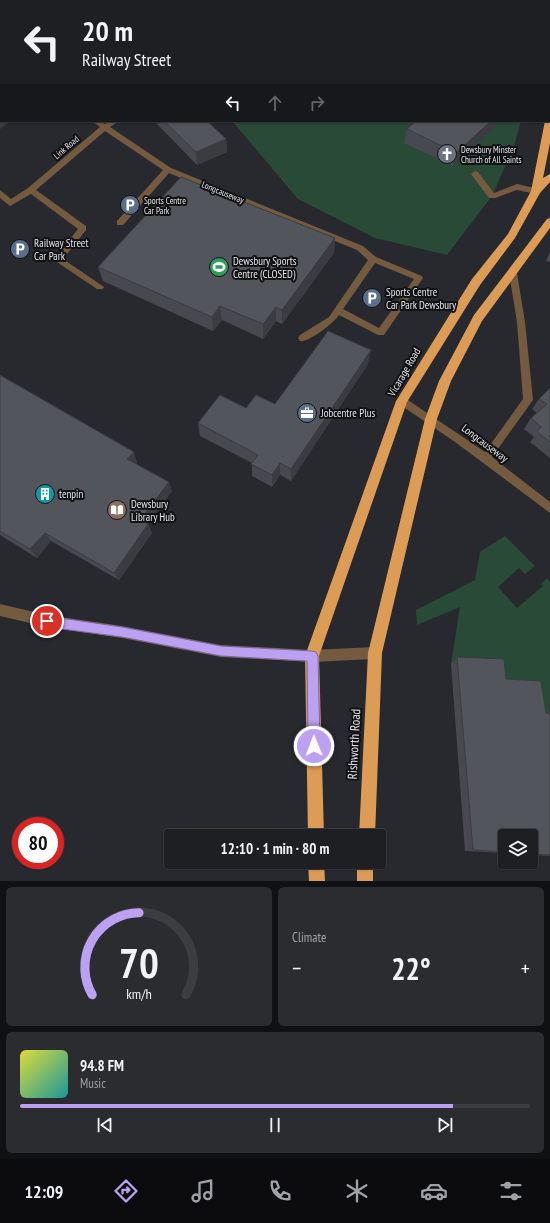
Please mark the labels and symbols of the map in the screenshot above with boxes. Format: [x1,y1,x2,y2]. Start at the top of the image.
street label: Link Road [51,133,81,161]
church icon: Dewsbury Minster Church of All Saints [436,143,458,165]
place label: Dewsbury Minster Church of All Saints [461,144,522,165]
street label: Longcauseway [200,179,246,206]
parking icon: Sports Centre Car Park [119,194,141,216]
place label: Sports Centre Car Park [144,195,186,216]
place label: Railway Street Car Park [34,236,88,263]
parking icon: Railway Street Car Park [9,238,31,260]
place label: Dewsbury Sports Centre (CLOSED) [233,254,297,281]
sports icon: Dewsbury Sports Centre (CLOSED) [208,256,230,278]
place label: Sports Centre Car Park Dewsbury [386,285,457,312]
parking icon: Sports Centre Car Park Dewsbury [361,287,383,309]
street label: Vicarage Road [384,345,424,400]
office icon: Jobcentre Plus [296,402,318,424]
place label: Jobcentre Plus [320,406,375,420]
street label: Longcauseway [459,421,512,466]
building icon: tenpin [34,483,56,505]
place label: tenpin [59,487,83,501]
place label: Dewsbury Library Hub [131,497,175,524]
library icon: Dewsbury Library Hub [106,499,128,521]
pin [30,604,64,638]
street label: Rishworth Road [344,708,364,780]
position arrow [293,725,335,767]
speed limit sign: 80 [12,817,64,869]

